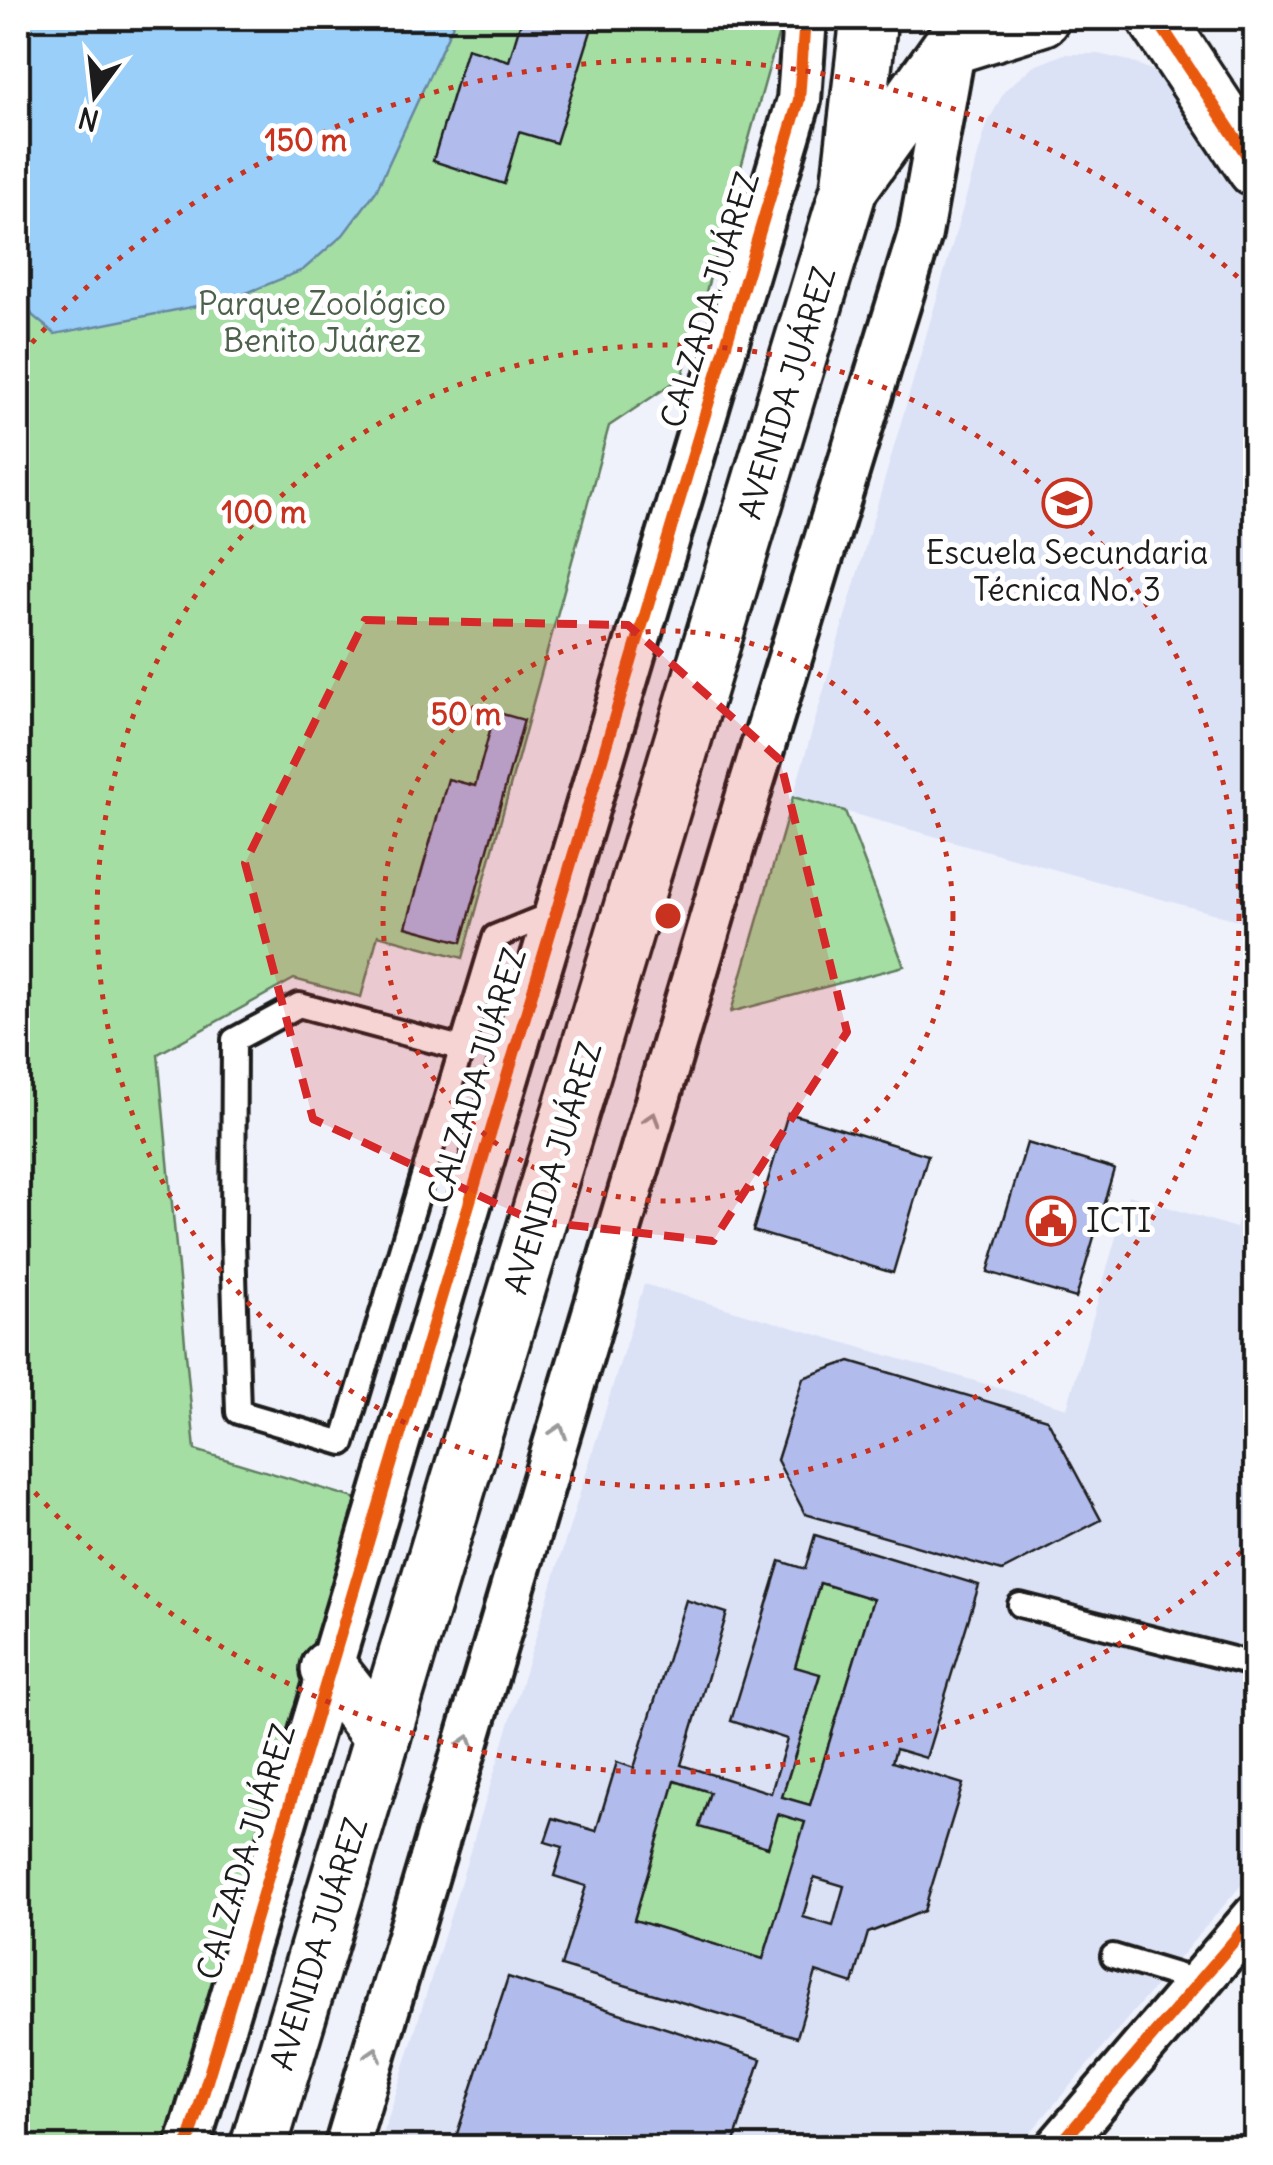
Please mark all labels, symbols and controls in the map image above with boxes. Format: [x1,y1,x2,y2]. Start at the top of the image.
north arrow [45,45,145,145]
text: N [75,99,103,139]
text: 150 m [265,121,347,159]
street label: CALZADA JUÁREZ [650,167,768,433]
street label: AVENIDA JUÁREZ [728,261,844,524]
park label: Parque Zoológico Benito Juárez [198,283,446,361]
school or university icon: Escuela Secundaria Técnica No. 3 [1041,477,1093,529]
text: 100 m [222,493,306,531]
place label: Escuela Secundaria Técnica No. 3 [926,532,1208,610]
text: 50 m [431,695,501,733]
centre of rings [650,898,686,934]
street label: CALZADA JUÁREZ [417,943,535,1209]
street label: AVENIDA JUÁREZ [494,1036,610,1299]
one-way arrow [640,1112,661,1129]
public building icon: ICTI [1025,1195,1077,1247]
place label: ICTI [1086,1200,1151,1241]
one-way arrow [547,1423,568,1440]
street label: CALZADA JUÁREZ [186,1719,304,1985]
one-way arrow [455,1735,476,1752]
street label: AVENIDA JUÁREZ [260,1812,376,2075]
one-way arrow [362,2046,383,2063]

